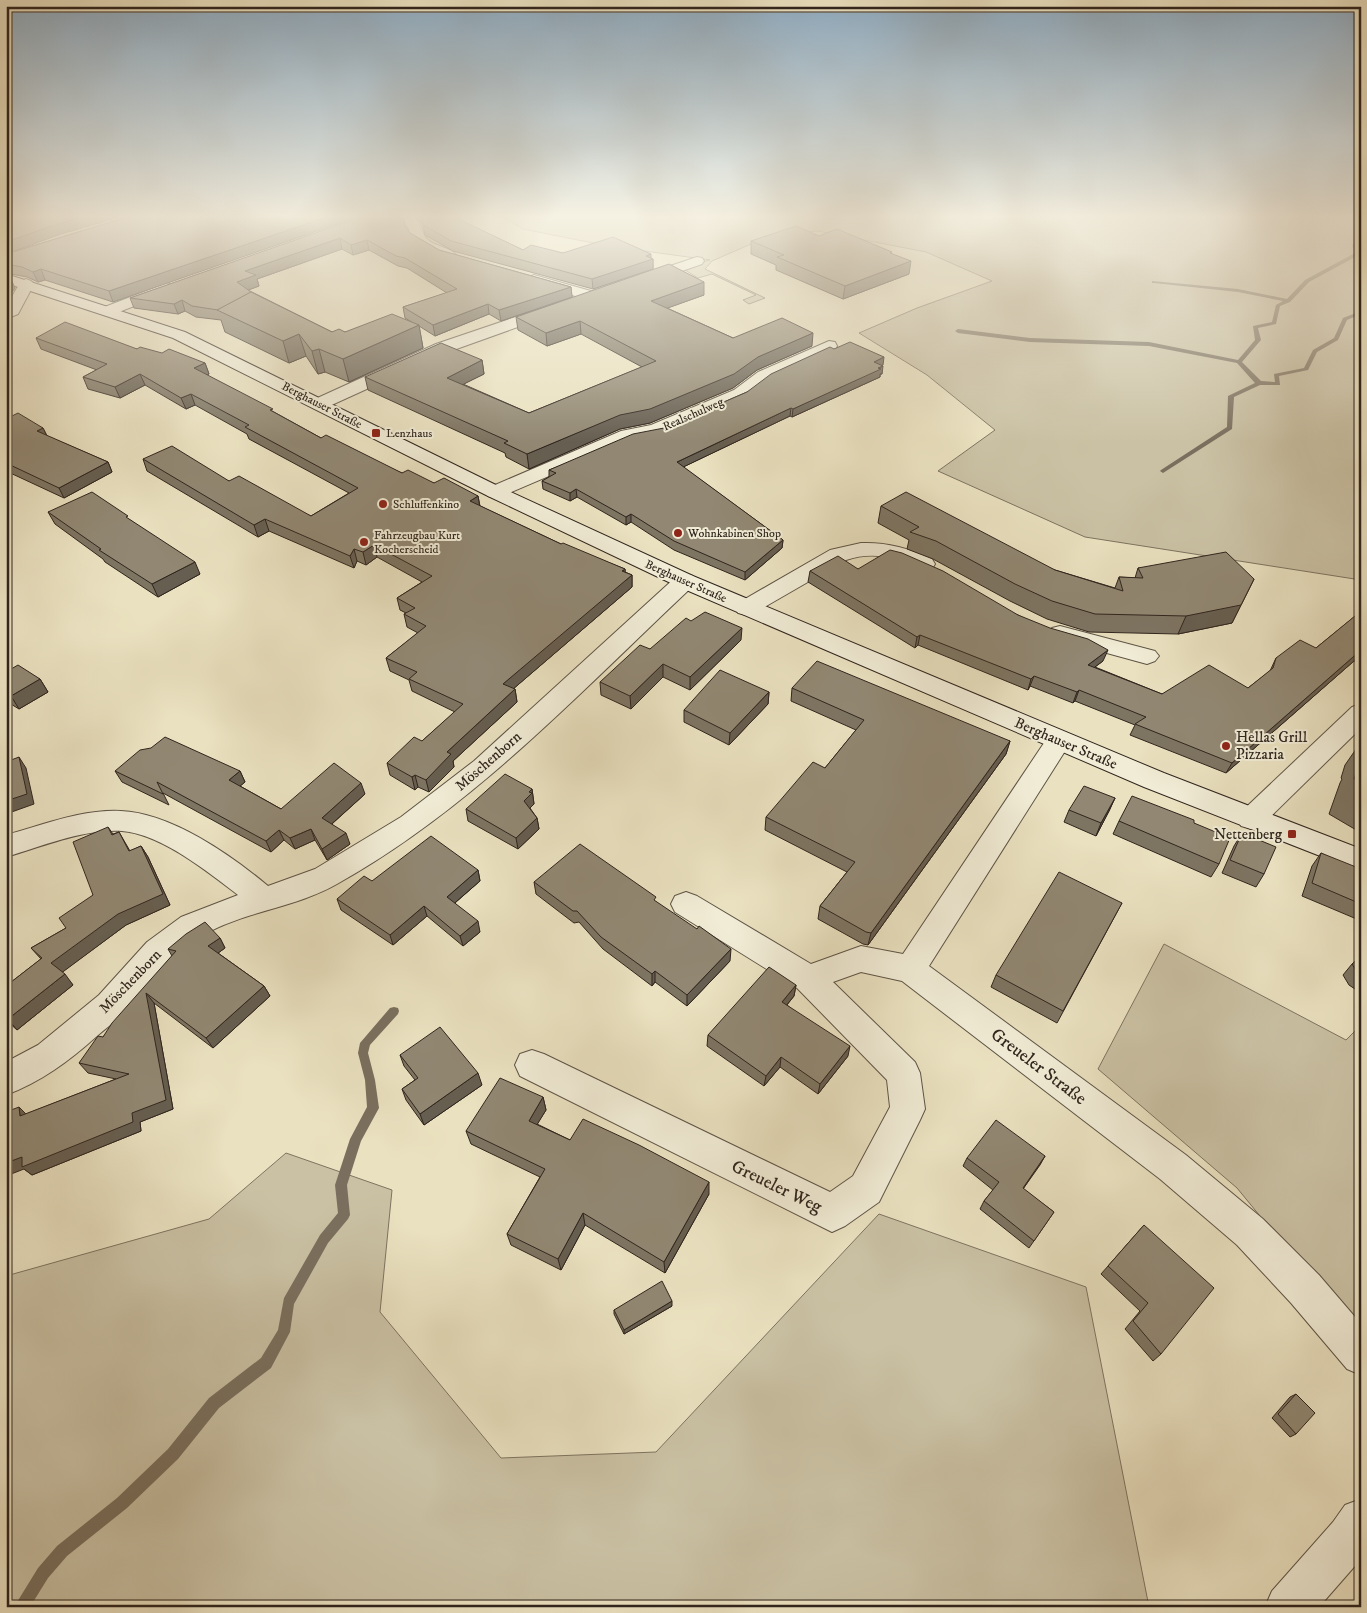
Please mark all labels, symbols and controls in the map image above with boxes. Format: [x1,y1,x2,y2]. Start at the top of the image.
street label: Berghauser Straße [279,379,364,432]
street label: Realschulweg [661,394,726,434]
place label: Lenzhaus [386,426,432,441]
marker: Lenzhaus [370,427,382,439]
place label: Schluffenkino [393,497,459,512]
marker: Schluffenkino [377,498,389,510]
place label: Wohnkabinen Shop [687,526,781,541]
marker: Wohnkabinen Shop [672,527,684,539]
place label: Fahrzeugbau Kurt Kocherscheid [374,528,460,557]
marker: Fahrzeugbau Kurt Kocherscheid [358,536,370,548]
street label: Berghauser Straße [643,557,729,606]
street label: Berghauser Straße [1011,713,1120,774]
street label: Möschenborn [451,727,526,795]
place label: Hellas Grill Pizzaria [1236,728,1308,764]
marker: Hellas Grill Pizzaria [1220,740,1232,752]
place label: Nettenberg [1214,825,1283,844]
marker: Nettenberg [1286,828,1298,840]
street label: Möschenborn [95,945,166,1017]
street label: Greueler Straße [986,1024,1091,1110]
street label: Greueler Weg [728,1156,826,1218]

